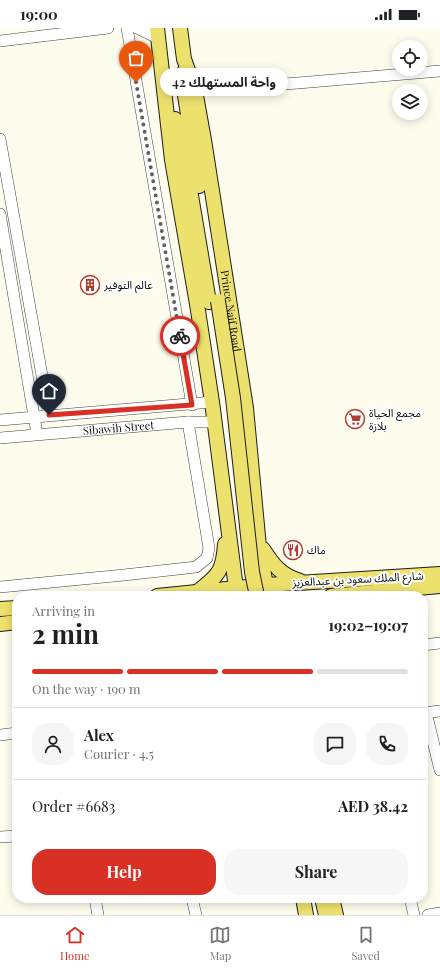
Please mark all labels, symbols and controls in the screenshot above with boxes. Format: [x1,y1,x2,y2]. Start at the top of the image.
text: 19:00 [20,4,58,24]
map controls [392,40,428,120]
button: locate [392,40,428,76]
pin [119,41,153,82]
icon: bag [125,47,147,69]
callout: واحة المستهلك 42 [160,68,288,96]
text: واحة المستهلك 42 [172,73,276,90]
button: layers [392,84,428,120]
street label: Prince Naif Road [217,269,245,353]
building icon: عالم التوفير [79,274,101,296]
place label: عالم التوفير [103,277,153,294]
courier [160,316,200,356]
icon: bike [169,325,191,347]
pin [32,374,66,415]
icon: home [38,380,60,402]
place label: مجمع الحياة بلازة [369,405,421,433]
supermarket icon: مجمع الحياة بلازة [344,408,366,430]
street label: Sibawih Street [82,417,155,438]
restaurant icon: ماك [282,539,304,561]
place label: ماك [307,542,326,557]
street label: شارع الملك سعود بن عبدالعزيز [291,568,424,590]
text: Arriving in [32,602,95,619]
text: 19:02–19:07 [328,615,408,635]
text: 2 min [32,616,99,651]
text: On the way · 190 m [32,680,141,697]
button: person [32,723,74,765]
button: chat [314,723,356,765]
button: phone [366,723,408,765]
text: Alex [84,725,114,745]
text: Courier · 4.5 [84,745,154,762]
text: Order #6683 [32,796,115,816]
text: AED 38.42 [338,796,408,816]
button: Help [32,849,216,895]
button: Share [224,849,408,895]
tab: Home [60,924,89,963]
tab: Map [209,924,231,963]
tab: Saved [351,924,380,963]

